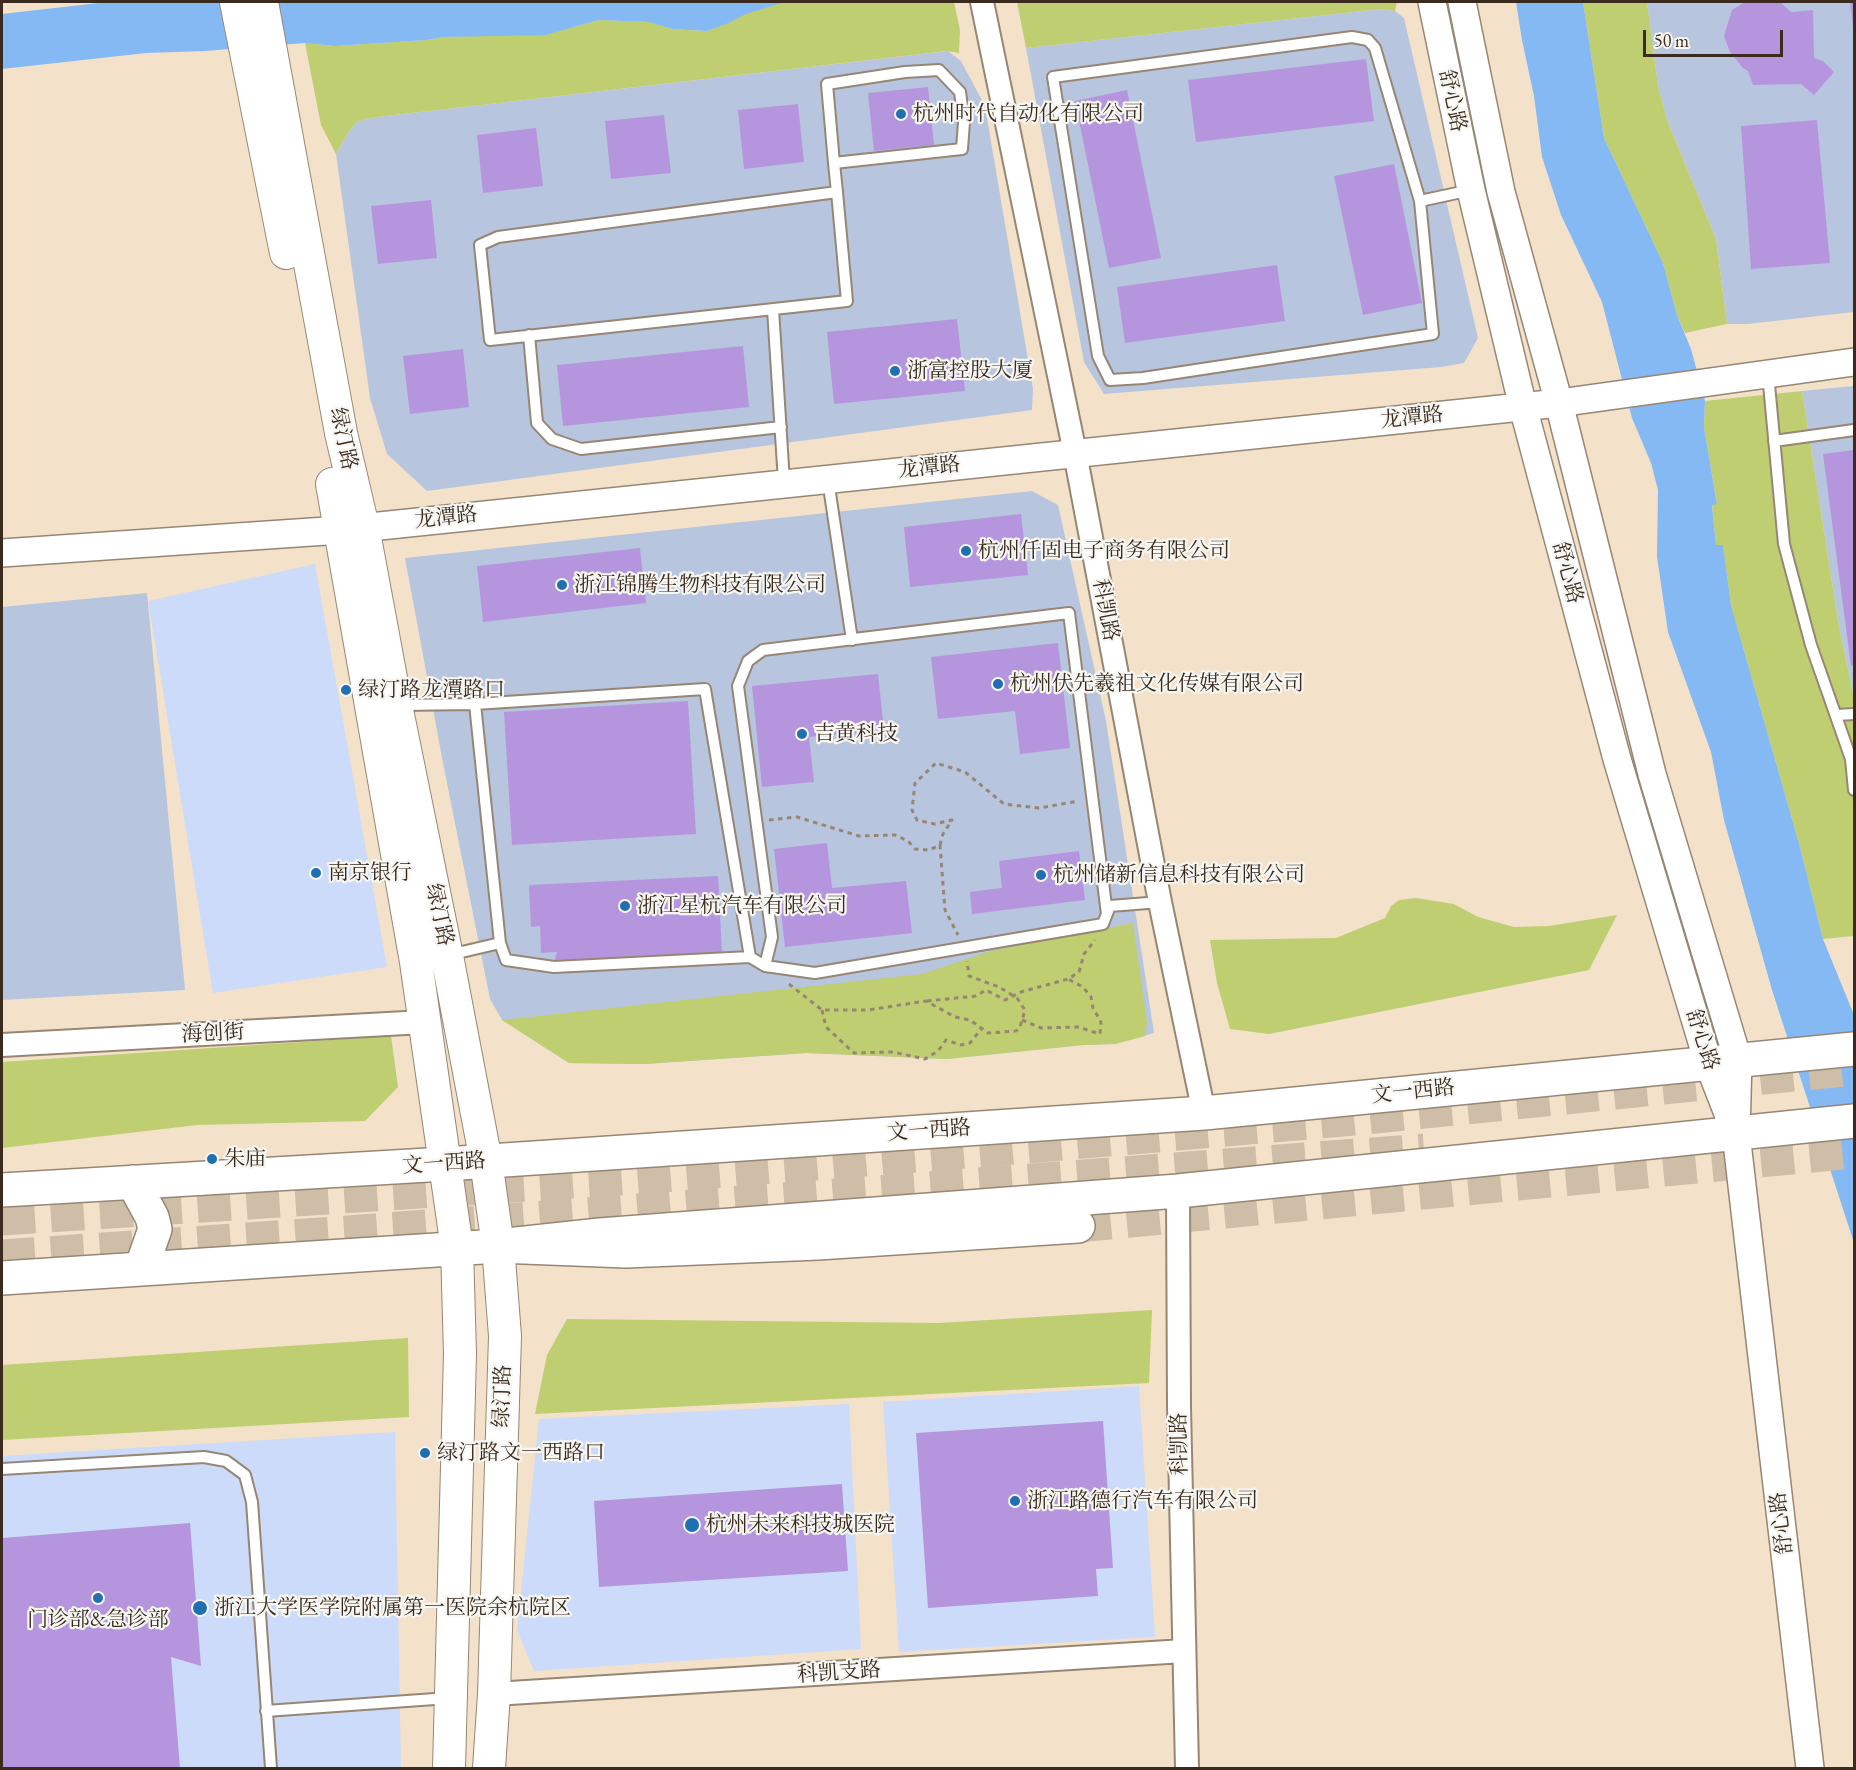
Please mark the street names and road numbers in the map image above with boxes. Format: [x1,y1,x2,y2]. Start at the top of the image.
street label: 舒心路 [1433,68,1471,134]
street label: 龙潭路 [1379,402,1445,434]
street label: 绿汀路 [324,406,362,472]
street label: 龙潭路 [896,452,962,484]
street label: 龙潭路 [413,502,479,534]
street label: 舒心路 [1547,539,1587,607]
street label: 科凯路 [1087,577,1123,643]
street label: 绿汀路 [420,882,458,948]
street label: 舒心路 [1680,1006,1724,1074]
street label: 海创街 [181,1020,245,1048]
street label: 文一西路 [1370,1075,1456,1109]
street label: 文一西路 [886,1116,972,1146]
street label: 文一西路 [401,1149,487,1179]
street label: 绿汀路 [489,1364,517,1428]
street label: 科凯路 [1167,1412,1193,1476]
street label: 舒心路 [1766,1490,1798,1556]
street label: 科凯支路 [796,1658,882,1688]

